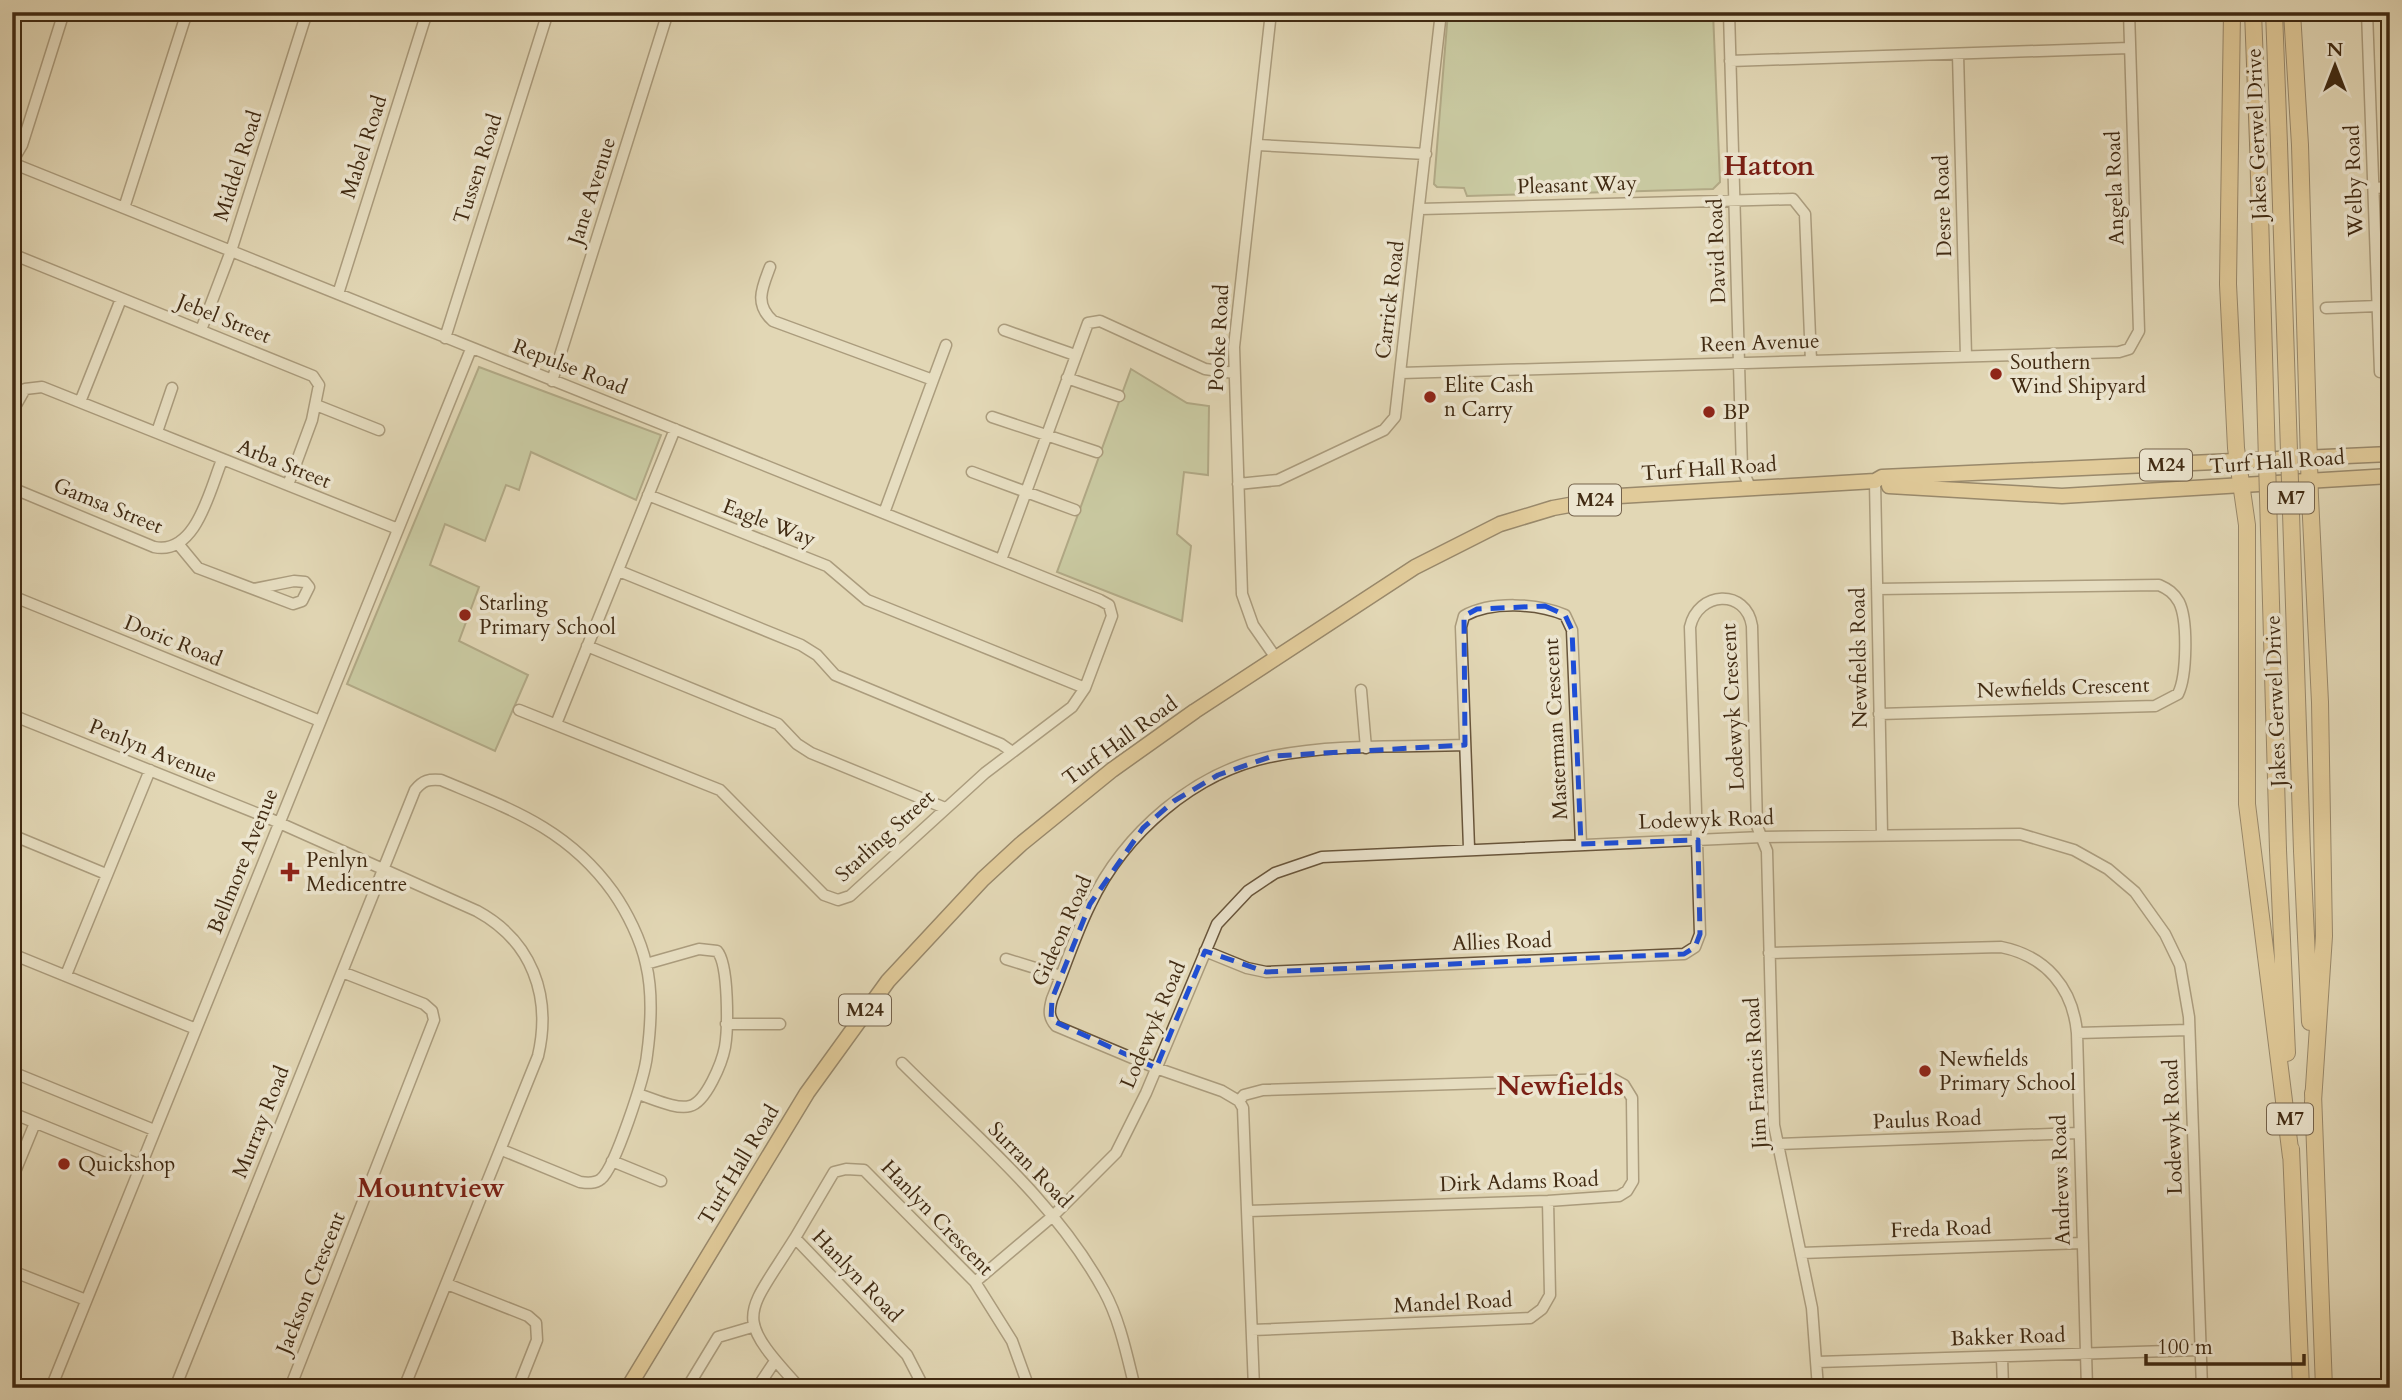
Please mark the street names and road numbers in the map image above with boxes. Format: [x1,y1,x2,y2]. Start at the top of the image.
street label: Jakes Gerwel Drive [2240,48,2275,223]
street label: Mabel Road [334,92,394,202]
street label: Middel Road [206,107,270,225]
street label: Tussen Road [447,110,509,228]
street label: Welby Road [2338,124,2370,239]
street label: Angela Road [2099,130,2131,246]
street label: Jane Avenue [560,134,623,251]
street label: Desre Road [1927,154,1959,258]
street label: Pleasant Way [1517,168,1637,202]
street label: David Road [1701,198,1733,304]
street label: Carrick Road [1368,239,1412,361]
street label: Pooke Road [1202,283,1236,393]
street label: Jebel Street [170,286,276,351]
street label: Reen Avenue [1700,326,1820,360]
street label: Repulse Road [509,332,631,402]
street label: Arba Street [233,432,336,496]
street label: Turf Hall Road [2208,443,2346,481]
street label: Turf Hall Road [1640,450,1778,488]
road number: M24 [2140,450,2192,480]
street label: Gamsa Street [49,471,167,541]
road number: M7 [2268,482,2314,513]
road number: M24 [1569,485,1621,516]
street label: Eagle Way [718,492,820,554]
street label: Newfields Road [1843,587,1875,729]
street label: Doric Road [120,608,226,674]
street label: Jakes Gerwel Drive [2259,615,2294,790]
street label: Lodewyk Crescent [1714,622,1752,791]
street label: Masterman Crescent [1537,637,1575,821]
street label: Newfields Crescent [1976,670,2150,706]
street label: Turf Hall Road [1057,689,1183,793]
street label: Penlyn Avenue [85,712,221,790]
street label: Starling Street [829,783,941,889]
street label: Bellmore Avenue [201,784,285,938]
street label: Lodewyk Road [1638,803,1774,837]
street label: Gideon Road [1025,871,1099,991]
street label: Allies Road [1452,926,1552,958]
street label: Lodewyk Road [1113,957,1193,1093]
road number: M24 [839,994,891,1026]
street label: Jim Francis Road [1738,997,1775,1152]
street label: Lodewyk Road [2156,1059,2190,1195]
street label: Murray Road [225,1062,297,1182]
street label: Turf Hall Road [692,1099,786,1231]
street label: Paulus Road [1872,1104,1982,1136]
road number: M7 [2267,1104,2313,1134]
street label: Andrews Road [2044,1114,2078,1246]
street label: Surran Road [981,1115,1079,1215]
street label: Hanlyn Crescent [874,1154,1000,1282]
street label: Dirk Adams Road [1439,1165,1599,1199]
street label: Jackson Crescent [268,1207,353,1361]
street label: Freda Road [1890,1213,1992,1245]
street label: Hanlyn Road [805,1223,909,1329]
street label: Mandel Road [1393,1285,1513,1321]
street label: Bakker Road [1950,1321,2066,1353]

